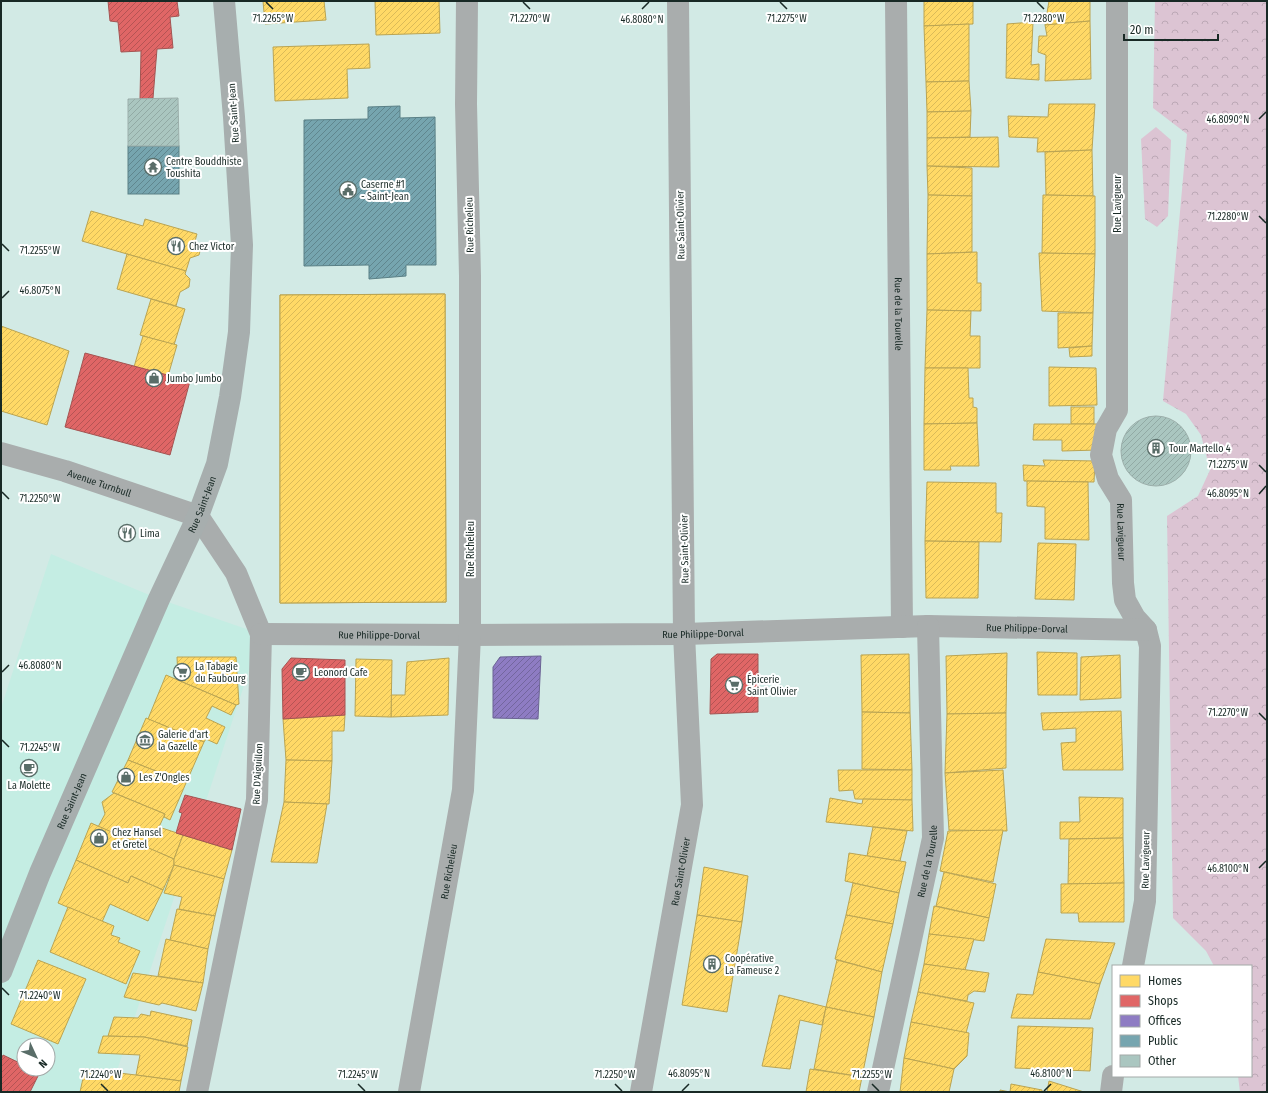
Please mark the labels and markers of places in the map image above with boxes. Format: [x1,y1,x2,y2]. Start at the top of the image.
place label: Centre Bouddhiste Toushita [166,156,242,180]
temple icon: Centre Bouddhiste Toushita [143,157,163,177]
place label: Caserne #1 - Saint-Jean [361,179,409,203]
public building icon: Caserne #1 - Saint-Jean [338,180,358,200]
restaurant icon: Chez Victor [166,236,186,256]
place label: Chez Victor [189,241,235,253]
shop icon: Jumbo Jumbo [144,368,164,388]
place label: Jumbo Jumbo [167,373,222,385]
building icon: Tour Martello 4 [1146,438,1166,458]
place label: Tour Martello 4 [1169,443,1231,455]
restaurant icon: Lima [117,523,137,543]
place label: Lima [140,528,160,540]
place label: La Tabagie du Faubourg [195,661,246,685]
supermarket icon: La Tabagie du Faubourg [172,662,192,682]
cafe icon: Leonord Cafe [291,662,311,682]
place label: Leonord Cafe [314,667,368,679]
place label: Épicerie Saint Olivier [747,672,798,698]
supermarket icon: Épicerie Saint Olivier [724,675,744,695]
place label: Galerie d'art la Gazelle [158,729,209,753]
museum icon: Galerie d'art la Gazelle [135,730,155,750]
cafe icon: La Molette [19,758,39,778]
shop icon: Les Z'Ongles [116,767,136,787]
place label: Les Z'Ongles [139,772,190,784]
place label: La Molette [8,780,50,792]
place label: Chez Hansel et Gretel [112,827,162,851]
shop icon: Chez Hansel et Gretel [89,828,109,848]
place label: Coopérative La Fameuse 2 [725,953,780,977]
building icon: Coopérative La Fameuse 2 [702,954,722,974]

